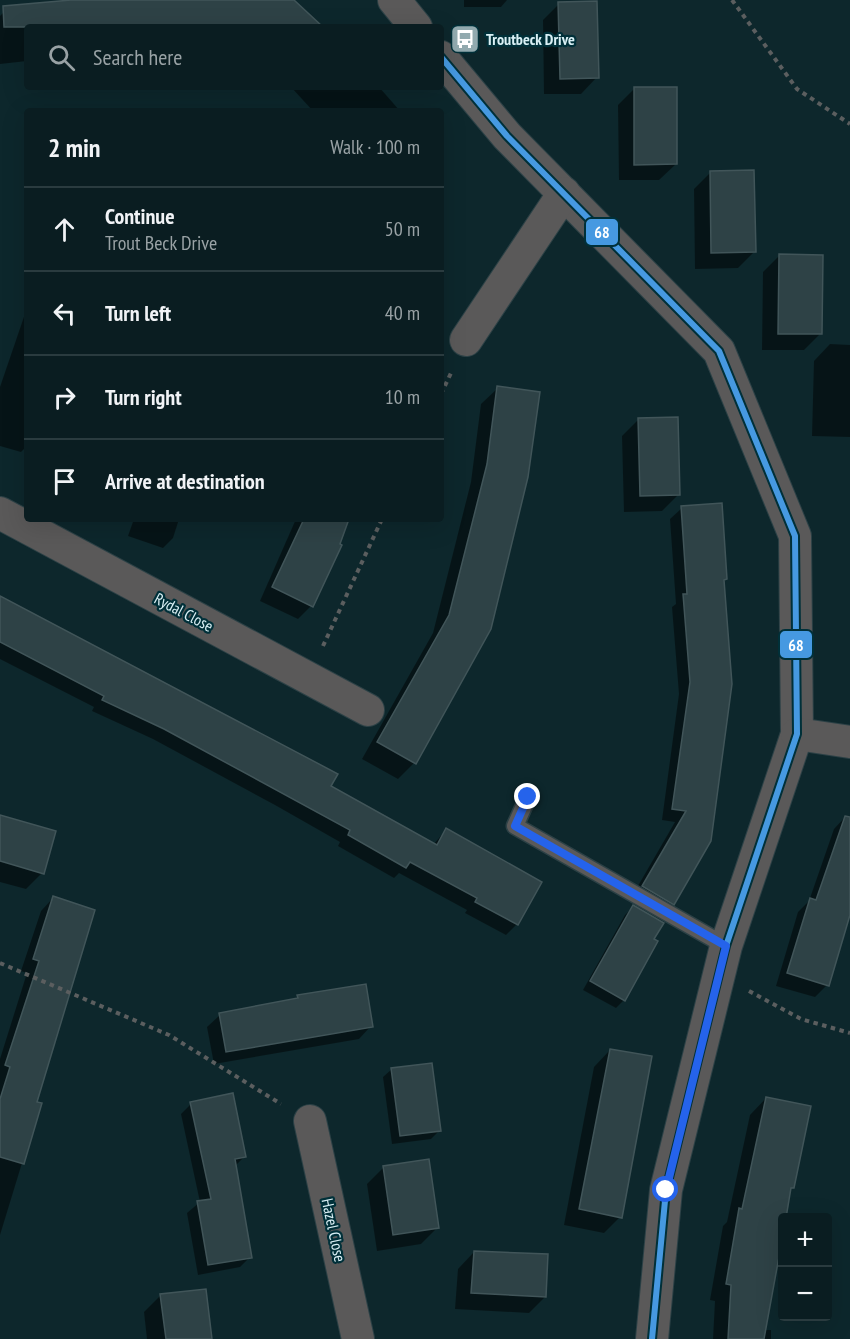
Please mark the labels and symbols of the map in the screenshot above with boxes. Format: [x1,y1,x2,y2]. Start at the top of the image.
bus stop icon: Troutbeck Drive [449,23,481,55]
place label: Troutbeck Drive [486,29,575,49]
line badge: 68 [585,218,619,246]
text: 68 [594,222,610,242]
street label: Rydal Close [151,588,217,636]
line badge: 68 [779,630,813,659]
text: 68 [788,635,804,655]
route end [514,783,540,809]
route start [652,1176,678,1202]
street label: Hazel Close [318,1196,350,1264]

